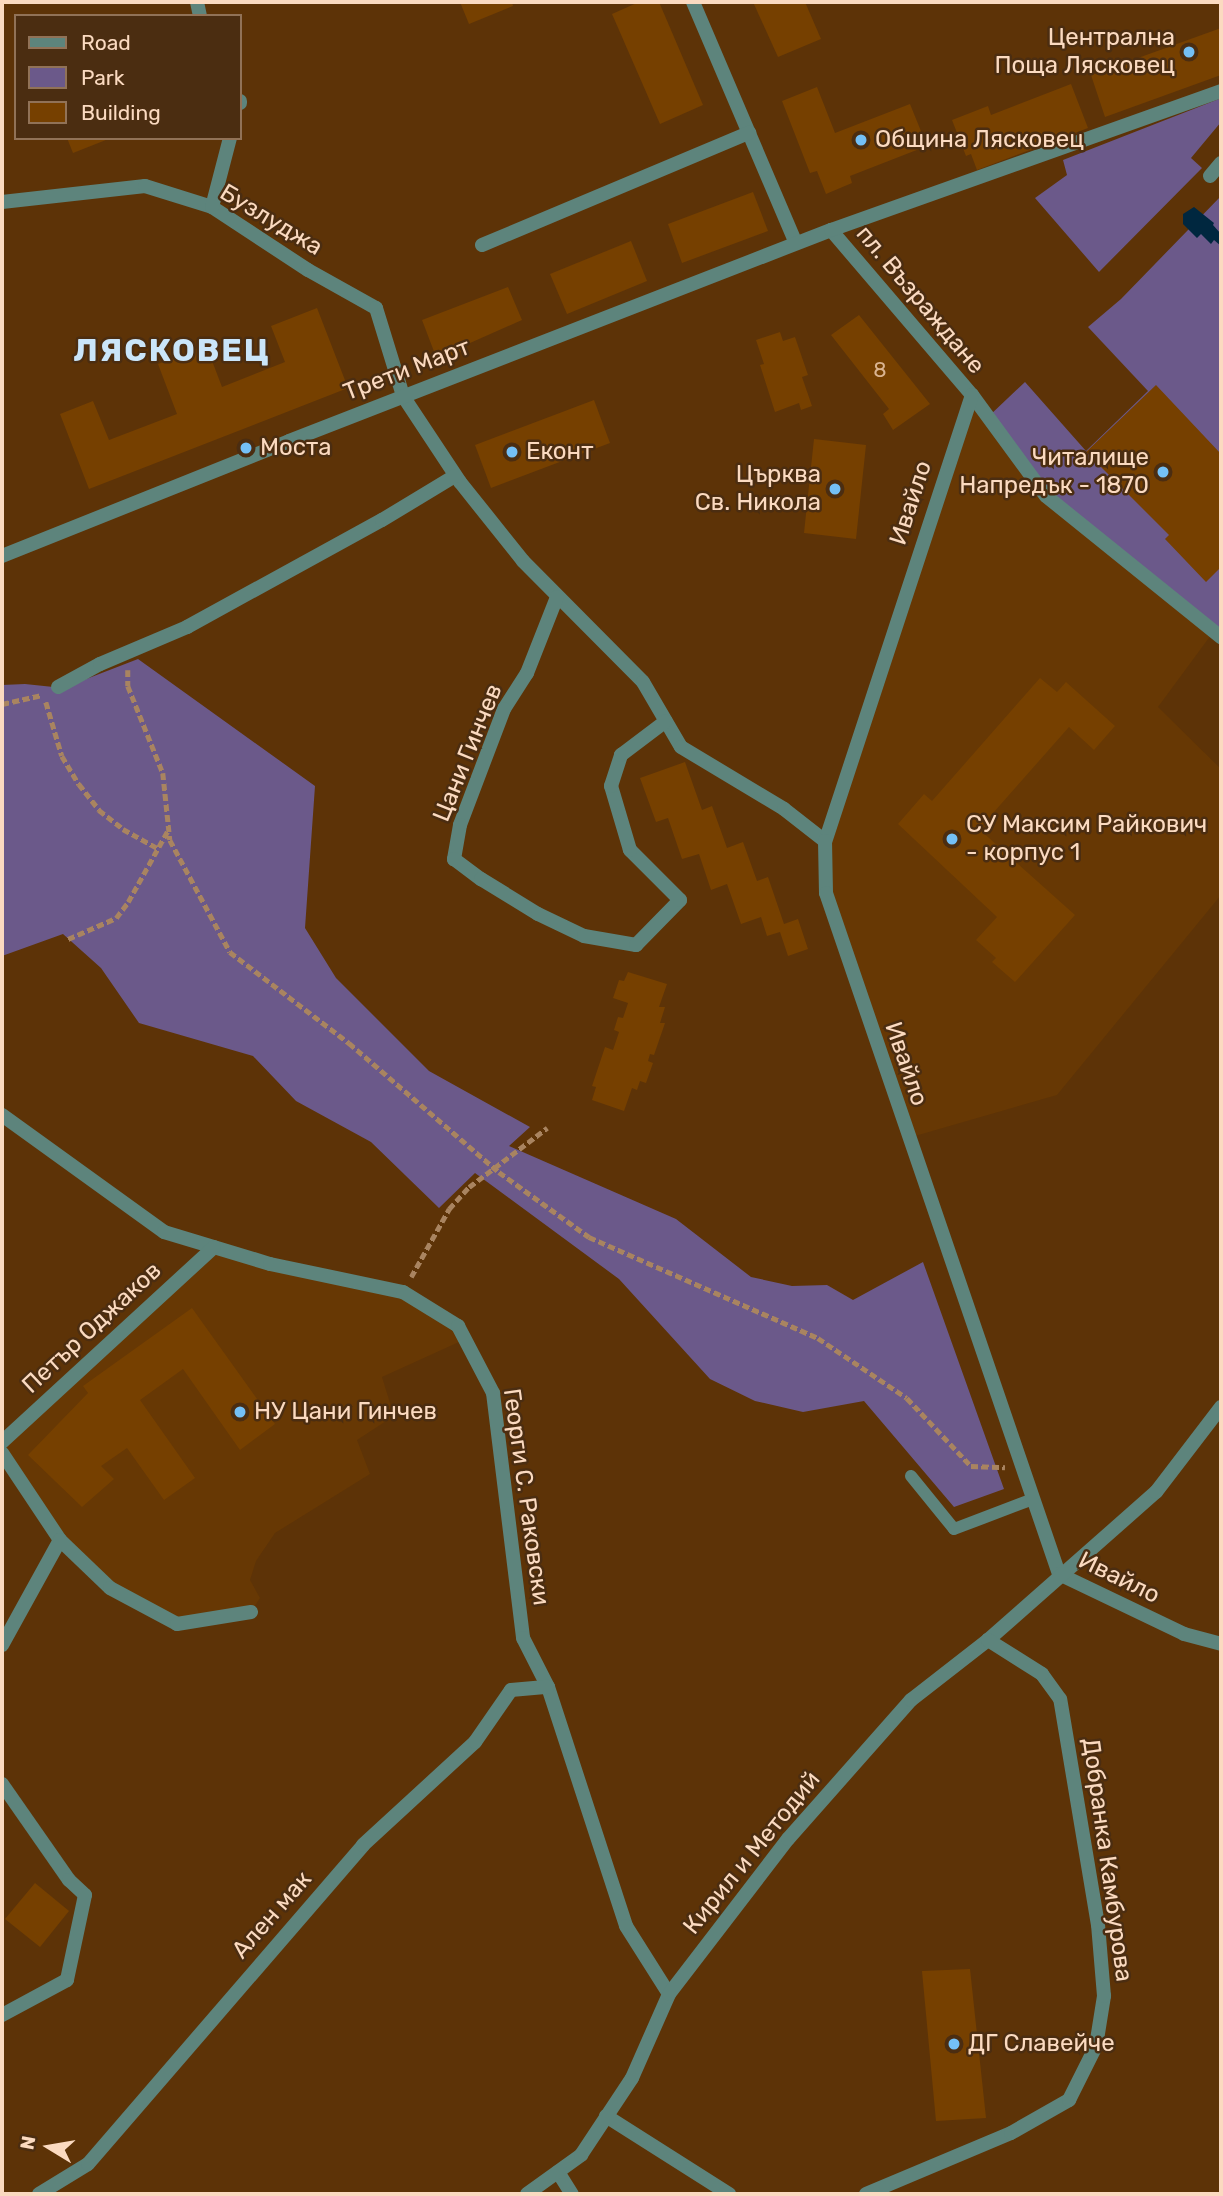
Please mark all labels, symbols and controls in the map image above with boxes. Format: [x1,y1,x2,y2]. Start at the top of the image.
legend [14,14,242,140]
place label: Централна Поща Лясковец [994,24,1175,80]
text: Road [81,30,131,55]
marker: Централна Поща Лясковец [1181,44,1197,60]
text: Park [81,65,125,90]
text: Building [81,100,161,125]
place label: Община Лясковец [875,126,1084,154]
marker: Община Лясковец [853,132,869,148]
street label: Бузлуджа [214,178,328,262]
street label: пл. Възраждане [850,220,990,380]
district label: ЛЯСКОВЕЦ [74,331,270,369]
street label: Трети Март [340,333,474,407]
house number: 8 [873,357,887,383]
place label: Моста [260,434,332,462]
place label: Еконт [526,438,594,466]
marker: Моста [238,440,254,456]
marker: Еконт [504,444,520,460]
place label: Читалище Напредък - 1870 [959,444,1149,500]
street label: Ивайло [884,457,938,549]
place label: Църква Св. Никола [695,461,821,517]
marker: Читалище Напредък - 1870 [1155,464,1171,480]
marker: Църква Св. Никола [827,481,843,497]
street label: Цани Гинчев [427,680,509,826]
place label: СУ Максим Райкович - корпус 1 [966,811,1207,867]
marker: СУ Максим Райкович - корпус 1 [944,831,960,847]
street label: Ивайло [878,1018,934,1110]
street label: Петър Оджаков [17,1256,167,1400]
street label: Георги С. Раковски [497,1387,555,1607]
place label: НУ Цани Гинчев [254,1398,437,1426]
marker: НУ Цани Гинчев [232,1404,248,1420]
street label: Ивайло [1074,1546,1164,1610]
street label: Добранка Камбурова [1076,1736,1138,1984]
street label: Кирил и Методий [677,1766,827,1940]
street label: Ален мак [226,1865,318,1965]
place label: ДГ Славейче [968,2030,1115,2058]
marker: ДГ Славейче [946,2036,962,2052]
north arrow [14,2112,84,2182]
text: N [15,2134,40,2152]

